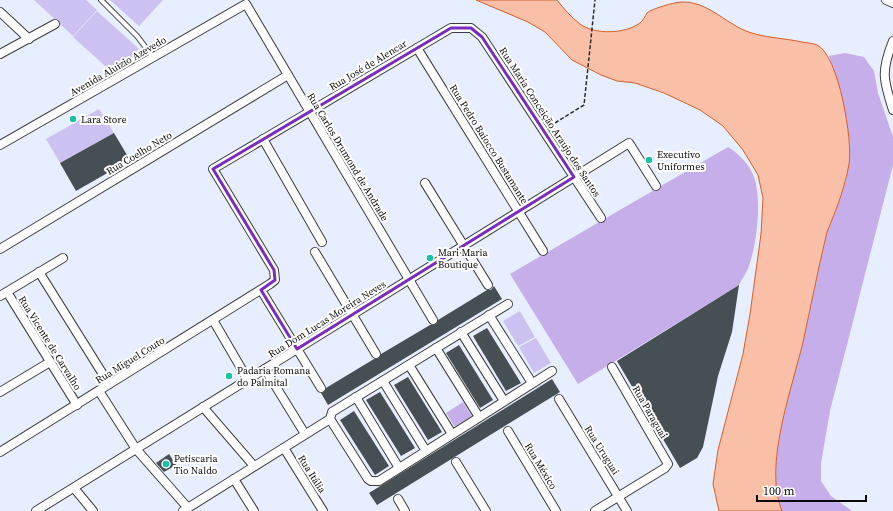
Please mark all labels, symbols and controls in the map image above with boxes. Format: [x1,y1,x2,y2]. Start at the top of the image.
street label: Avenida Aluizio Azevedo [68,33,169,99]
street label: Rua José de Alencar [327,36,410,93]
street label: Rua Maria Conceição Araujo dos Santos [497,45,603,199]
street label: Rua Pedro Baiocco Bustamante [447,82,531,206]
street label: Rua Carlos Drumond de Andrade [304,90,392,224]
place label: Lara Store [81,113,127,126]
marker: Lara Store [68,114,78,124]
street label: Rua Coelho Neto [104,128,175,178]
place label: Executivo Uniformes [657,148,705,173]
marker: Executivo Uniformes [644,155,654,165]
place label: Mari Maria Boutique [438,246,488,271]
marker: Mari Maria Boutique [425,253,435,263]
street label: Rua Dom Lucas Moreira Neves [266,277,388,361]
street label: Rua Vicente de Carvalho [16,293,85,393]
street label: Rua Miguel Couto [93,333,167,386]
place label: Padaria Romana do Palmital [237,364,311,389]
marker: Padaria Romana do Palmital [224,371,234,381]
street label: Rua Paraguai [630,383,670,441]
street label: Rua Uruguai [582,423,622,477]
street label: Rua México [522,440,560,492]
place label: Petiscaria Tio Naldo [174,452,218,477]
street label: Rua Itália [295,452,329,496]
marker: Petiscaria Tio Naldo [161,459,171,469]
scale bar [757,477,866,503]
text: 100 m [763,483,795,499]

